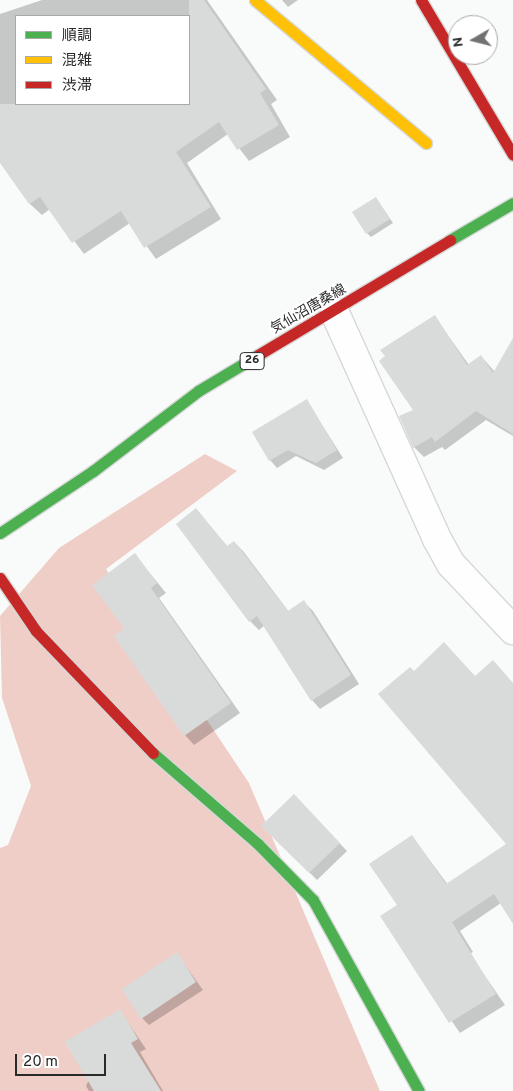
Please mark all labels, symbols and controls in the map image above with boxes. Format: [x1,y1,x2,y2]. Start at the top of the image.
legend [15,15,190,105]
north arrow [448,15,498,65]
text: 順調 [62,27,92,46]
text: N [450,36,468,48]
text: 混雑 [62,52,92,71]
text: 渋滞 [62,77,92,96]
street label: 気仙沼唐桑線 [268,282,350,338]
road number: 26 [240,352,264,371]
scale bar [18,1044,109,1076]
text: 20 m [23,1053,58,1072]

